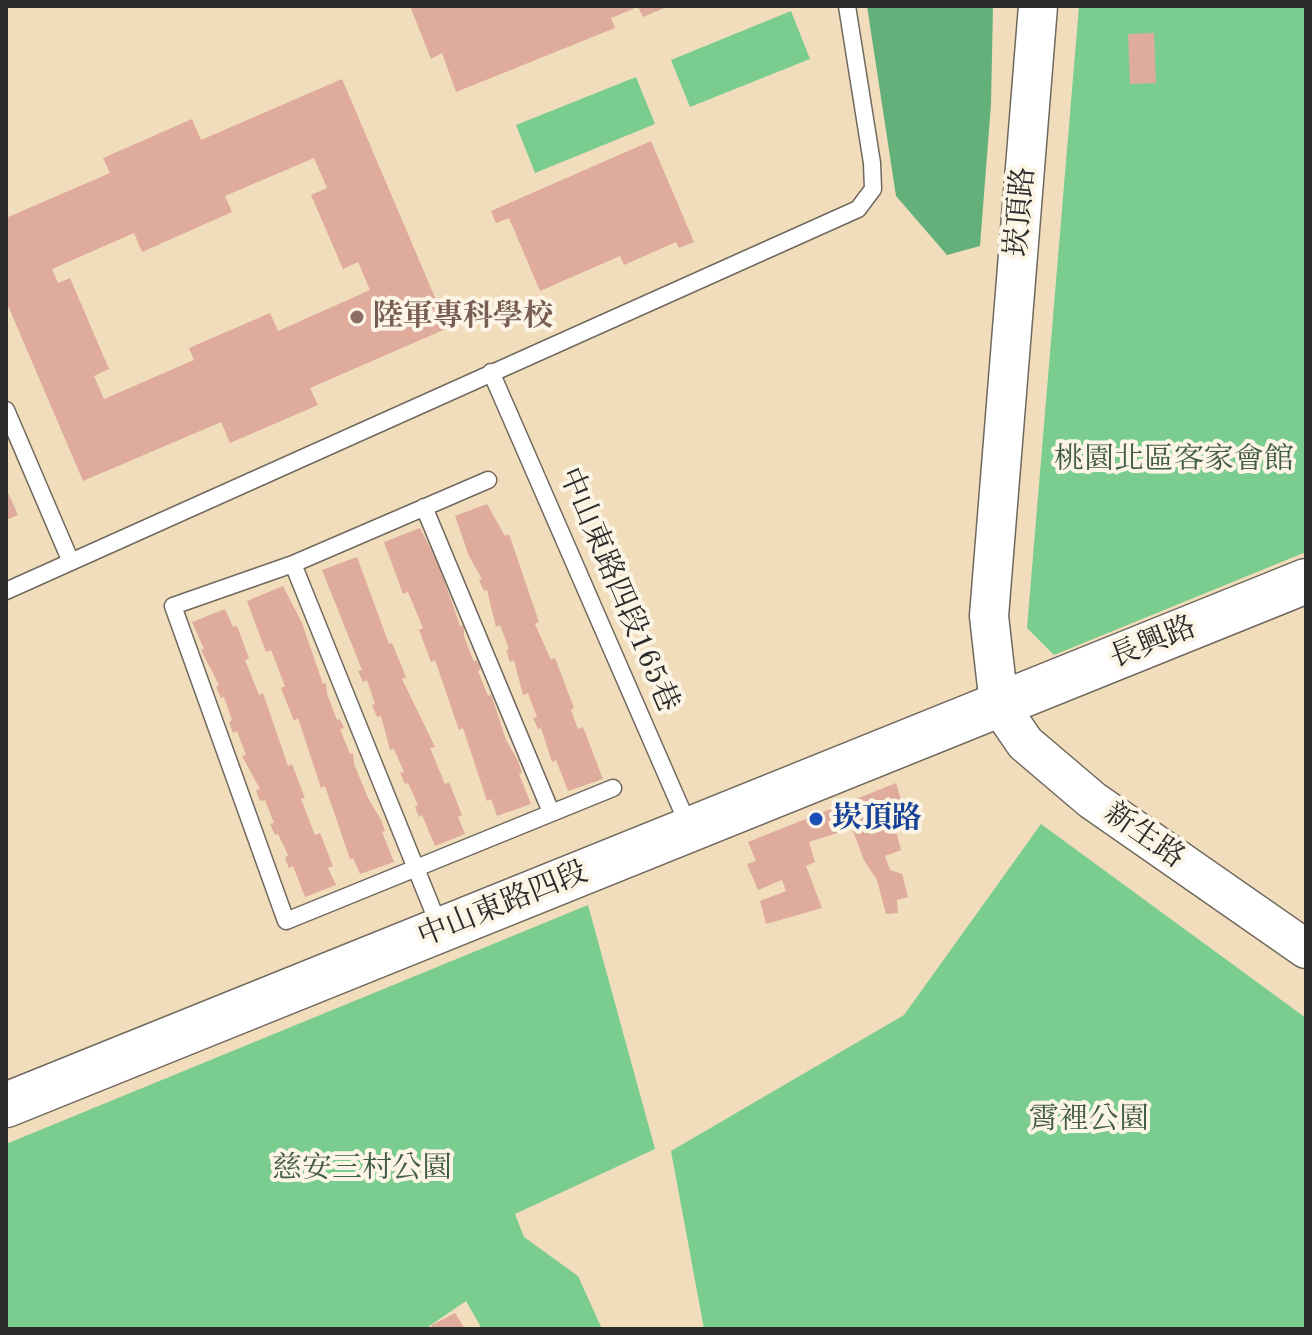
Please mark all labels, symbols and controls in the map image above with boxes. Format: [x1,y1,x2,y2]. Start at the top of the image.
street label: 崁頂路 [999,166,1043,258]
place label: 陸軍專科學校 [373,299,553,335]
marker: 陸軍專科學校 [348,308,366,326]
park label: 桃園北區客家會館 [1054,442,1294,478]
street label: 中山東路四段165巷 [550,462,686,718]
street label: 長興路 [1105,609,1201,677]
street label: 新生路 [1097,795,1191,877]
place label: 崁頂路 [832,801,922,837]
marker: 崁頂路 [807,810,825,828]
street label: 中山東路四段 [413,855,593,955]
park label: 霄裡公園 [1029,1102,1149,1138]
park label: 慈安三村公園 [272,1151,452,1187]

